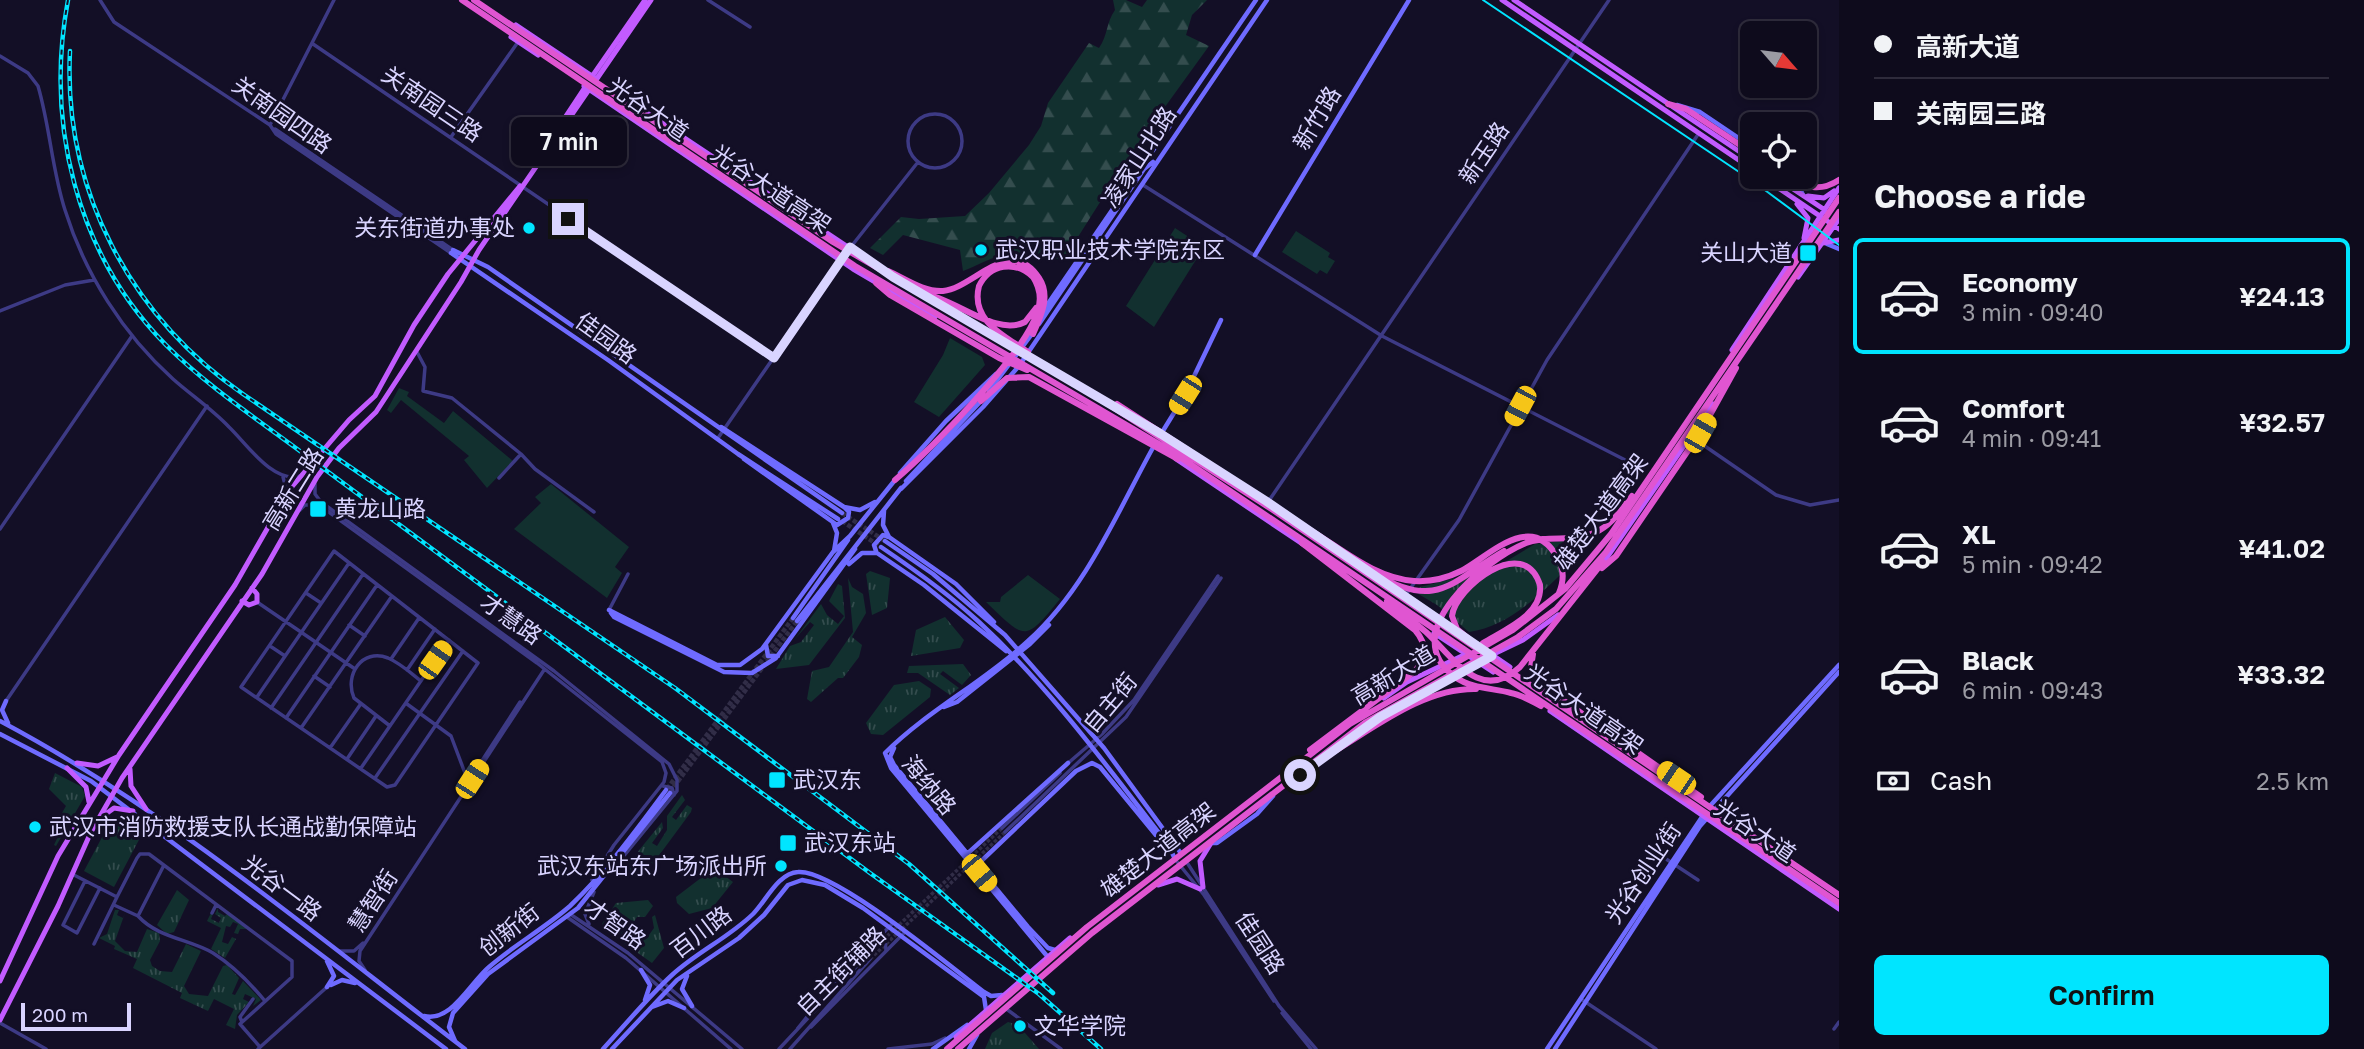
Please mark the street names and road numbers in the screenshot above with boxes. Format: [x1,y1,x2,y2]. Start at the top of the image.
street label: 关南园三路 [377,59,488,147]
street label: 关南园四路 [227,70,338,159]
street label: 光谷大道 [603,70,694,146]
street label: 新竹路 [1286,81,1346,154]
street label: 凌家山北路 [1095,101,1181,212]
street label: 新玉路 [1452,116,1514,189]
street label: 光谷大道高架 [707,138,837,238]
street label: 佳园路 [570,306,643,369]
street label: 高新二路 [256,442,328,535]
street label: 雄楚大道高架 [1547,448,1653,575]
street label: 才慧路 [475,587,548,649]
street label: 高新大道 [1346,638,1439,710]
street label: 光谷大道高架 [1520,657,1649,759]
street label: 自主街 [1076,667,1142,738]
street label: 海纳路 [897,749,963,820]
street label: 光谷大道 [1710,793,1802,868]
street label: 雄楚大道高架 [1094,796,1220,903]
street label: 光谷创业街 [1598,817,1686,928]
street label: 光谷一路 [237,848,328,926]
street label: 慧智街 [342,864,403,937]
street label: 才智路 [579,892,652,954]
street label: 创新街 [473,897,544,961]
street label: 百川路 [664,899,736,963]
street label: 佳园路 [1230,906,1291,979]
street label: 自主街辅路 [790,920,891,1021]

